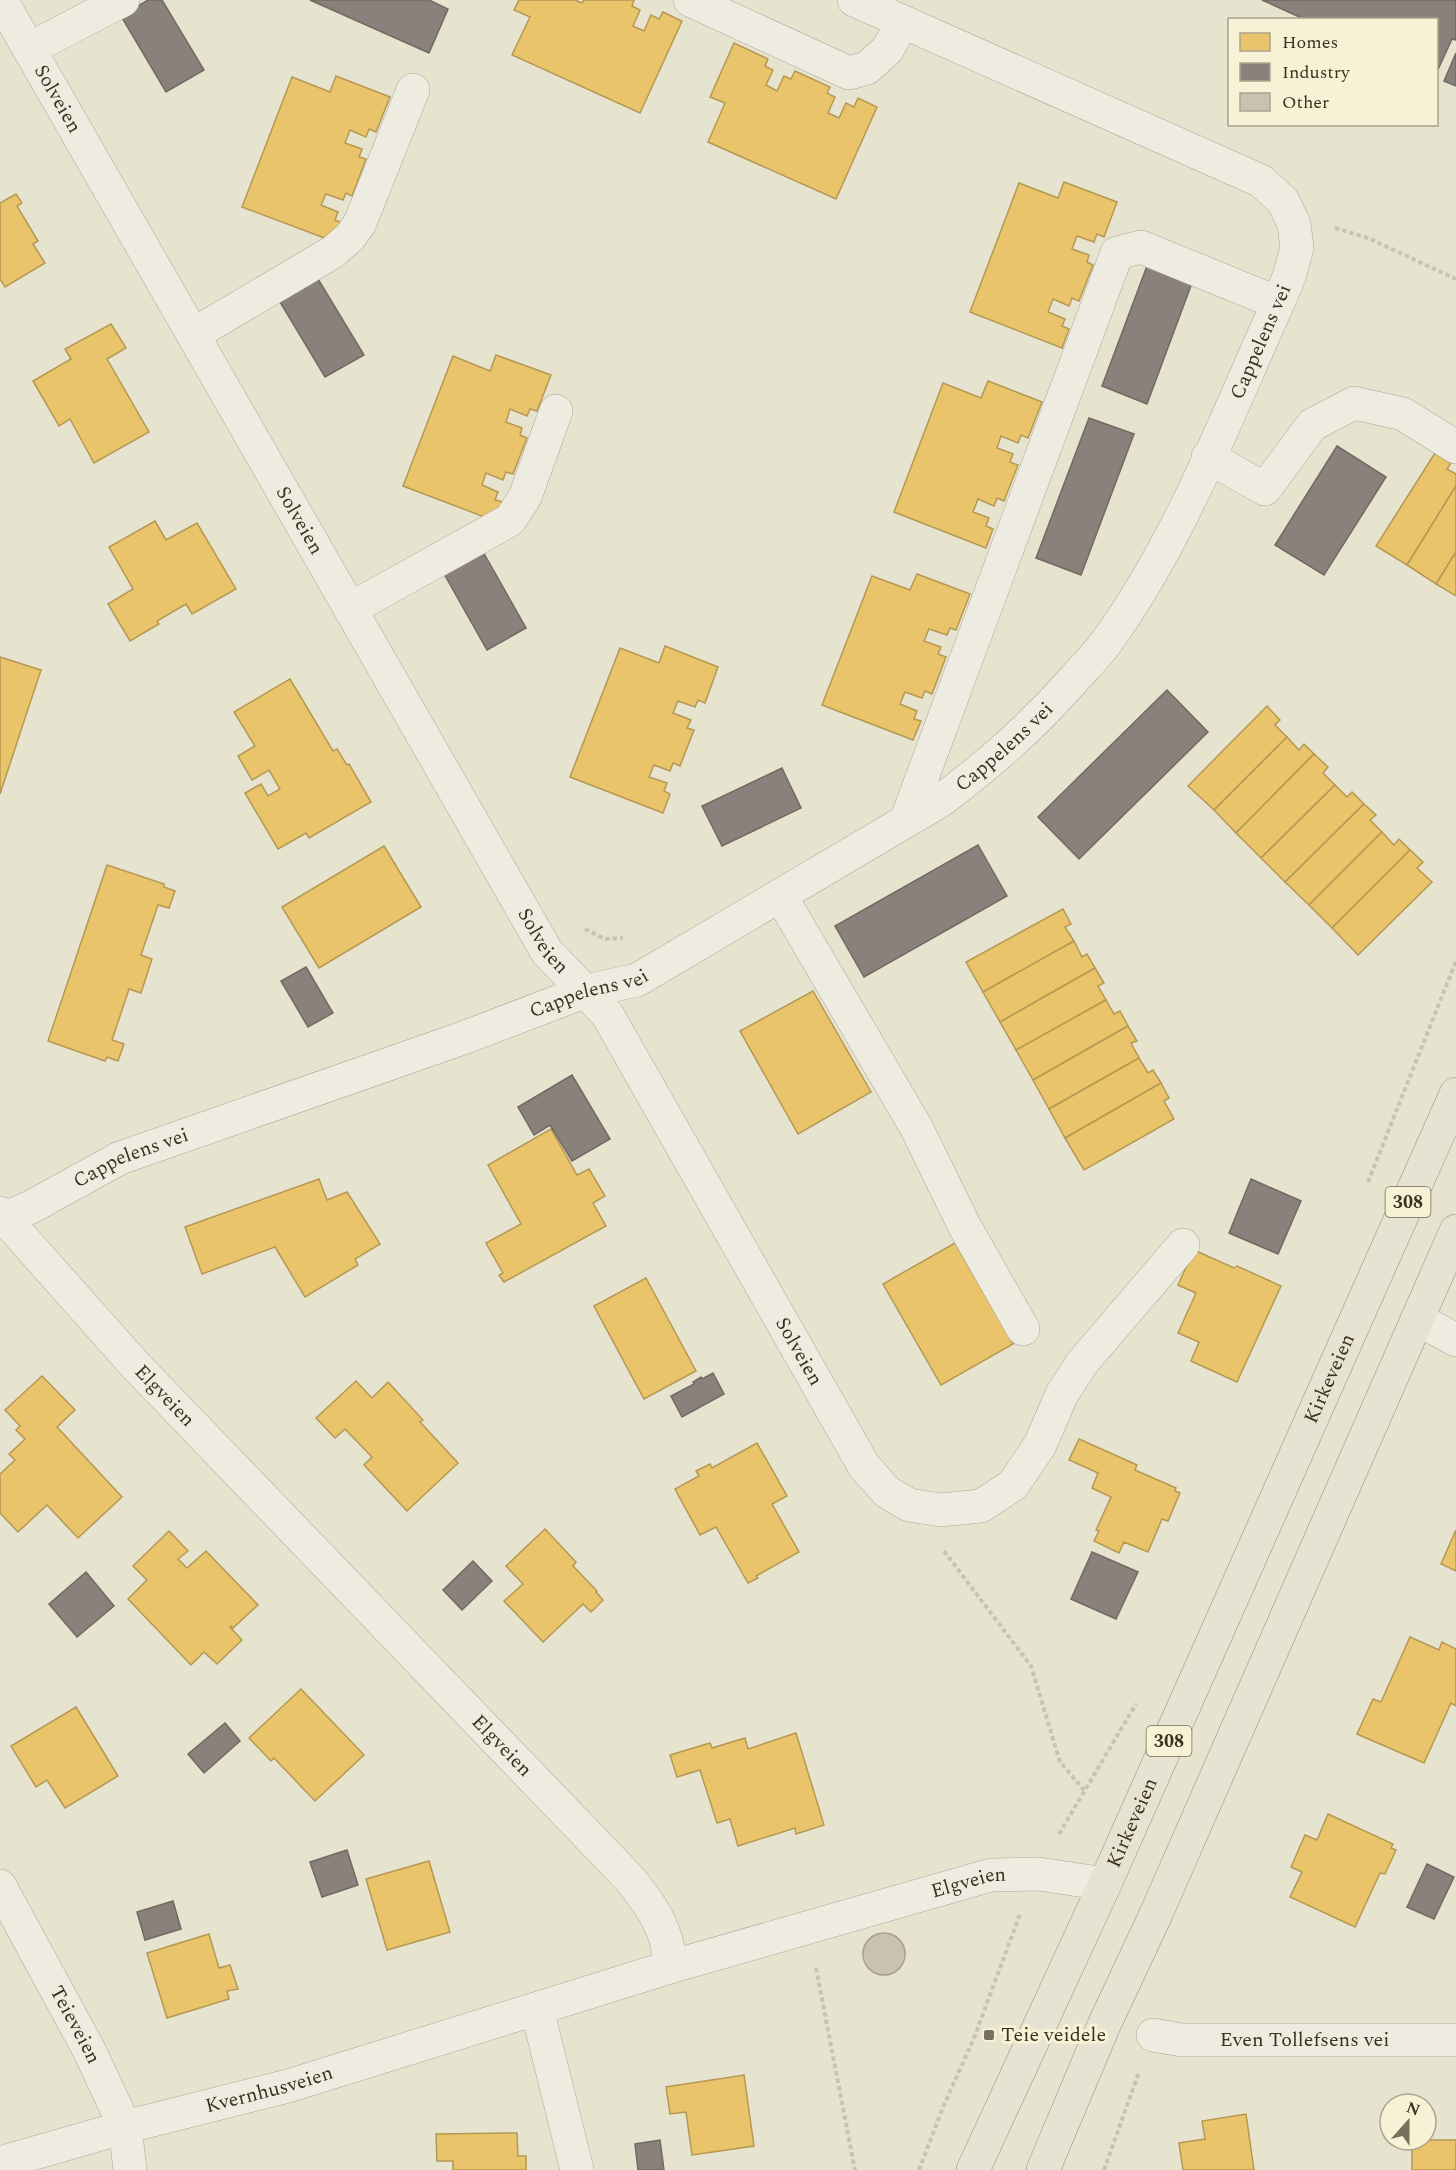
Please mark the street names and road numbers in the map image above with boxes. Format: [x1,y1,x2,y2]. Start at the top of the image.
street label: Solveien [26,59,89,139]
street label: Cappelens vei [1222,280,1299,404]
street label: Solveien [268,481,331,560]
street label: Cappelens vei [949,695,1061,799]
street label: Solveien [510,902,576,981]
street label: Cappelens vei [525,961,655,1026]
street label: Cappelens vei [68,1120,193,1196]
road number: 308 [1386,1187,1430,1217]
street label: Solveien [767,1312,830,1391]
street label: Kirkeveien [1296,1329,1363,1428]
street label: Elgveien [127,1358,202,1434]
street label: Elgveien [464,1708,539,1784]
road number: 308 [1146,1726,1192,1756]
street label: Kirkeveien [1099,1773,1165,1873]
street label: Elgveien [927,1860,1006,1906]
street label: Teieveien [42,1980,108,2069]
street label: Even Tollefsens vei [1220,2025,1389,2055]
street label: Kvernhusveien [202,2058,337,2121]

